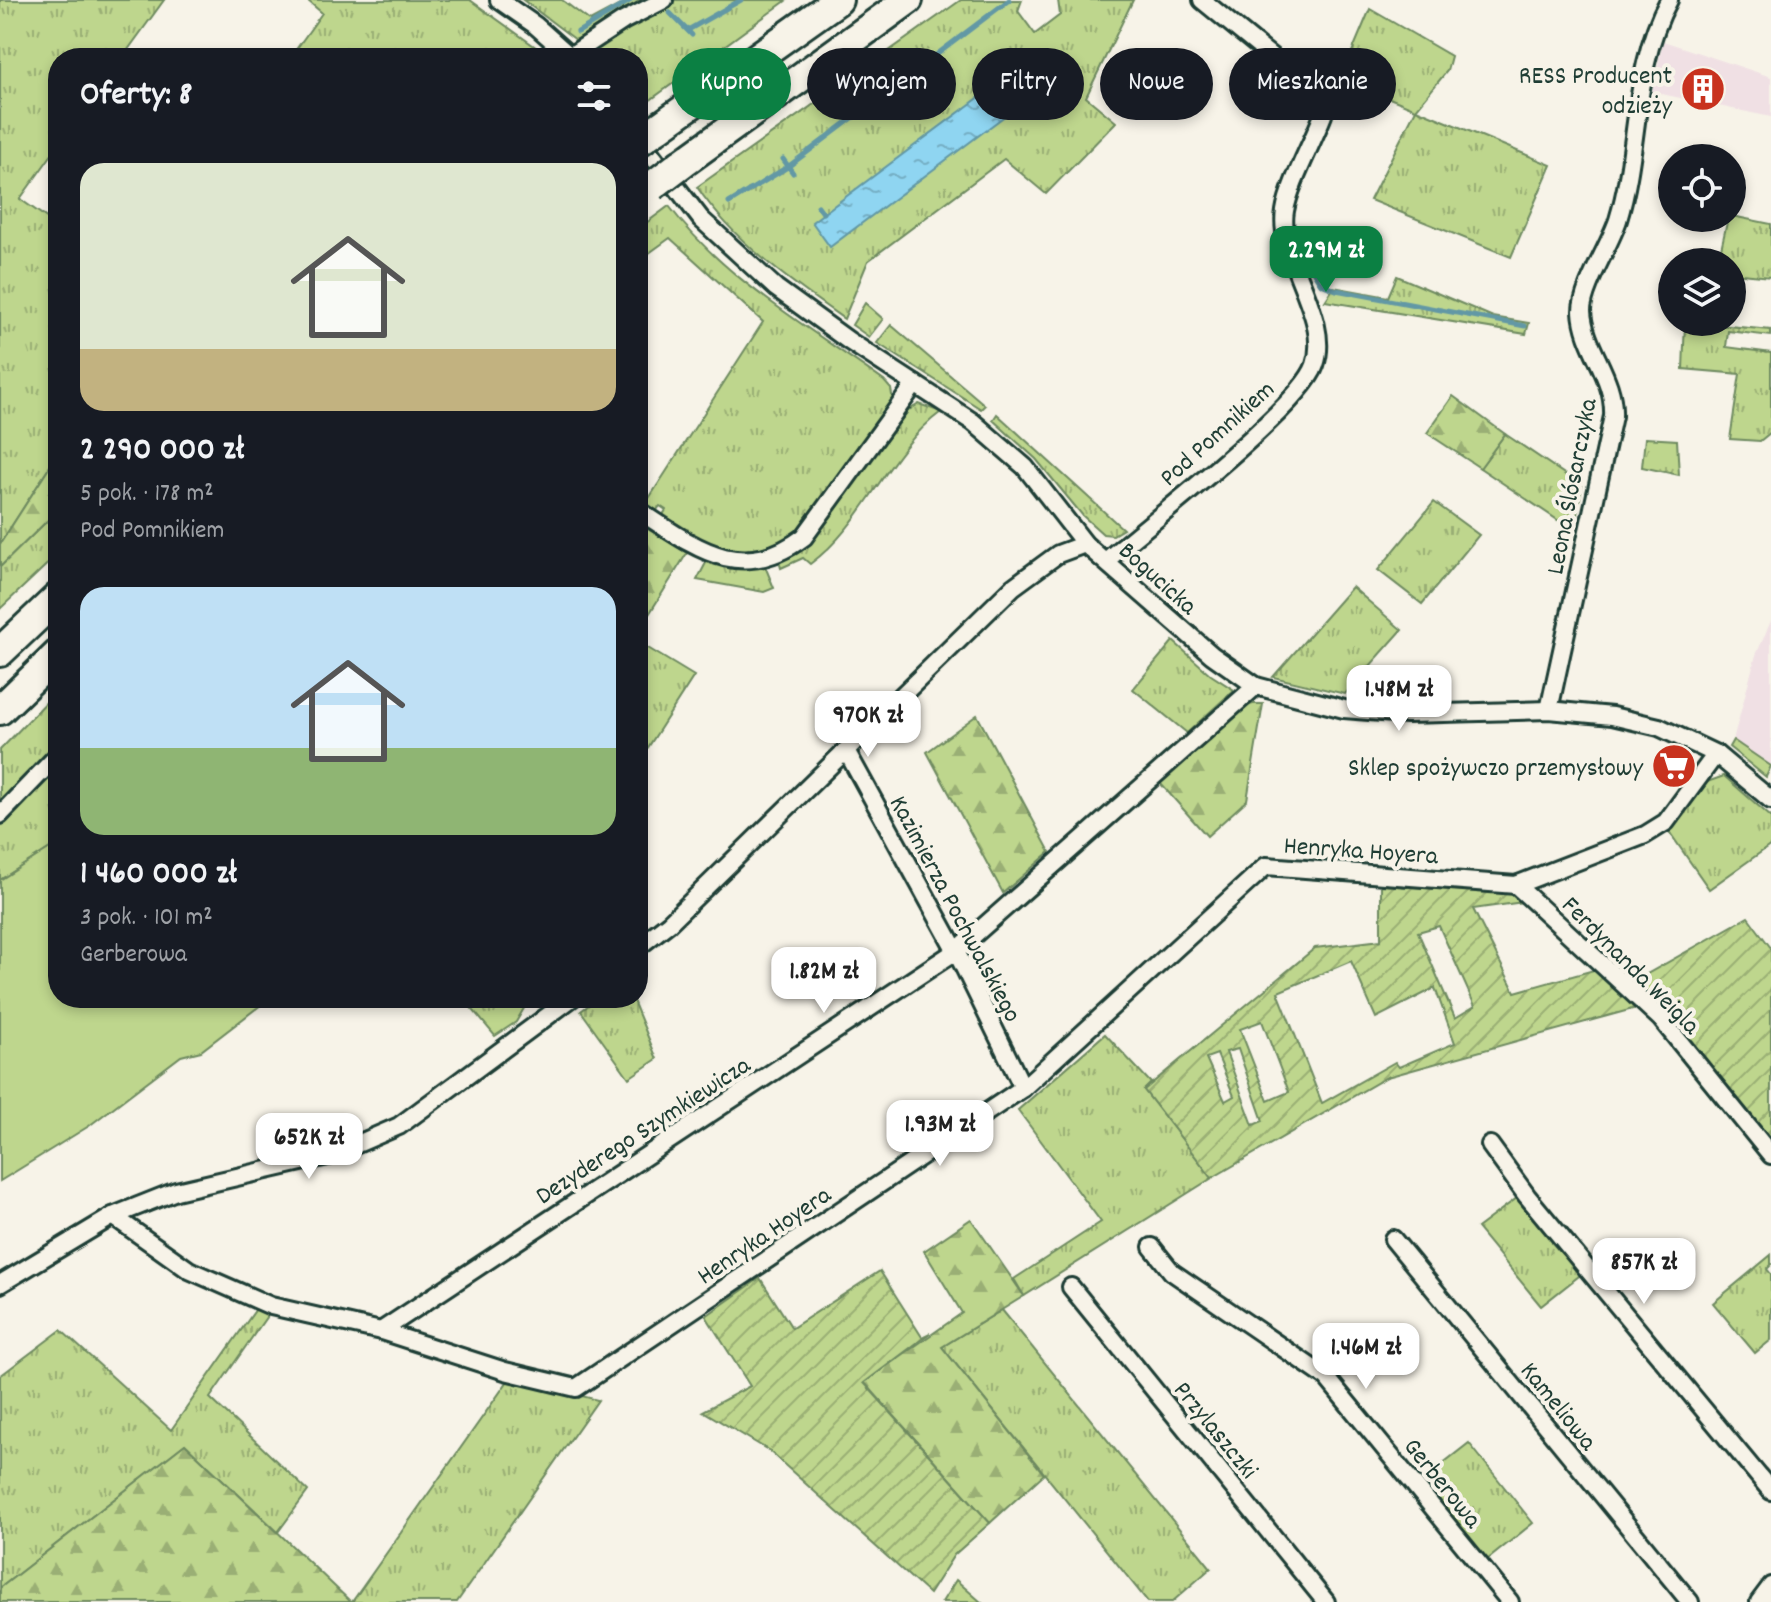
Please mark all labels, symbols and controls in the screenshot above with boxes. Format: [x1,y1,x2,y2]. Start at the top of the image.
chip: Kupno [672,48,791,120]
chip: Wynajem [807,48,956,120]
chip: Filtry [972,48,1084,120]
chip: Nowe [1100,48,1213,120]
chip: Mieszkanie [1229,48,1396,120]
place label: RESS Producent odzieży [1519,59,1672,126]
building icon: RESS Producent odzieży [1679,65,1727,113]
text: Oferty: 8 [80,72,192,121]
icon: filters [572,74,616,118]
map controls [1658,144,1746,336]
button: locate [1658,144,1746,232]
icon: home [276,215,420,359]
pin: 2.29M zł [1243,226,1409,294]
text: 2.29M zł [1288,233,1364,270]
button: layers [1658,248,1746,336]
street label: Pod Pomnikiem [1152,373,1284,497]
street label: Leona Ślósarczyka [1538,395,1609,578]
text: 2 290 000 zł [80,427,244,476]
text: 5 pok. · 178 m² [80,476,214,513]
text: Pod Pomnikiem [80,513,224,550]
street label: Bogucicka [1109,534,1205,626]
icon: home [276,639,420,783]
pin: 1.48M zł [1316,665,1482,733]
text: 1.48M zł [1365,672,1433,709]
pin: 970K zł [794,691,942,759]
text: 970K zł [833,698,903,735]
supermarket icon: Sklep spożywczo przemysłowy [1650,742,1698,790]
place label: Sklep spożywczo przemysłowy [1348,751,1643,788]
street label: Kazimierza Pochwalskiego [878,790,1029,1030]
street label: Henryka Hoyera [1282,829,1440,876]
text: 1 460 000 zł [80,851,237,900]
street label: Ferdynanda Weigla [1552,889,1708,1045]
text: 3 pok. · 101 m² [80,900,213,937]
text: Gerberowa [80,937,187,974]
pin: 1.82M zł [741,947,907,1015]
text: 1.82M zł [789,954,859,991]
street label: Dezyderego Szymkiewicza [529,1048,759,1215]
pin: 1.93M zł [857,1100,1023,1168]
text: 1.93M zł [904,1107,976,1144]
pin: 652K zł [235,1113,383,1181]
text: 652K zł [274,1120,344,1157]
street label: Henryka Hoyera [691,1178,840,1295]
pin: 857K zł [1570,1238,1718,1306]
text: 857K zł [1611,1245,1677,1282]
pin: 1.46M zł [1283,1323,1449,1391]
text: 1.46M zł [1330,1330,1402,1367]
street label: Kameliowa [1510,1355,1605,1460]
street label: Przylaszczki [1163,1374,1266,1488]
street label: Gerberowa [1393,1431,1490,1538]

